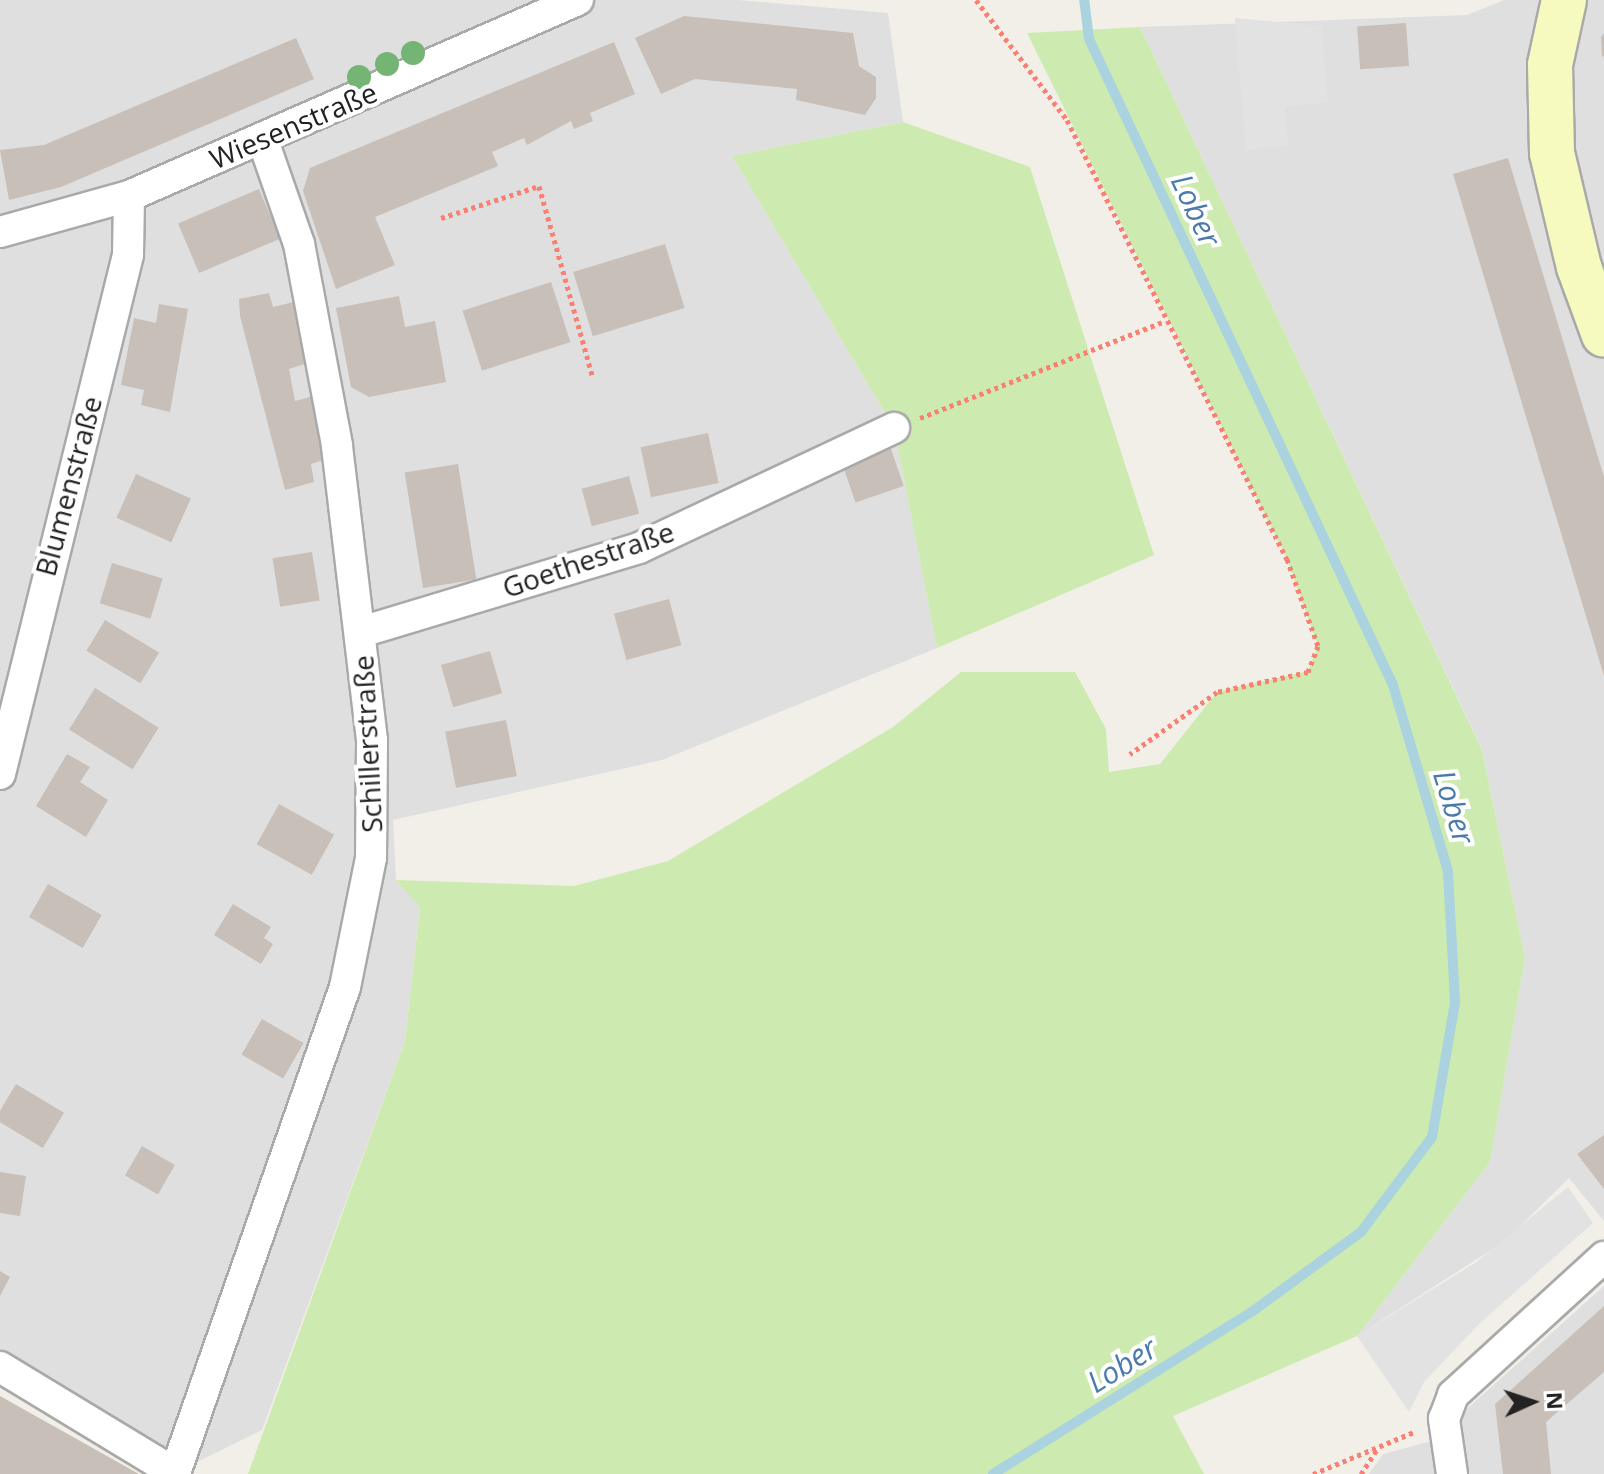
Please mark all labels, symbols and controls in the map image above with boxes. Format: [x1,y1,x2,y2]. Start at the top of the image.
street label: Wiesenstraße [204,75,382,175]
water label: Lober [1164,168,1228,252]
street label: Blumenstraße [28,392,108,580]
street label: Goethestraße [498,514,678,604]
street label: Schillerstraße [346,654,388,834]
water label: Lober [1426,766,1482,848]
water label: Lober [1080,1330,1164,1400]
north arrow [1492,1362,1572,1442]
text: N [1541,1391,1571,1410]

